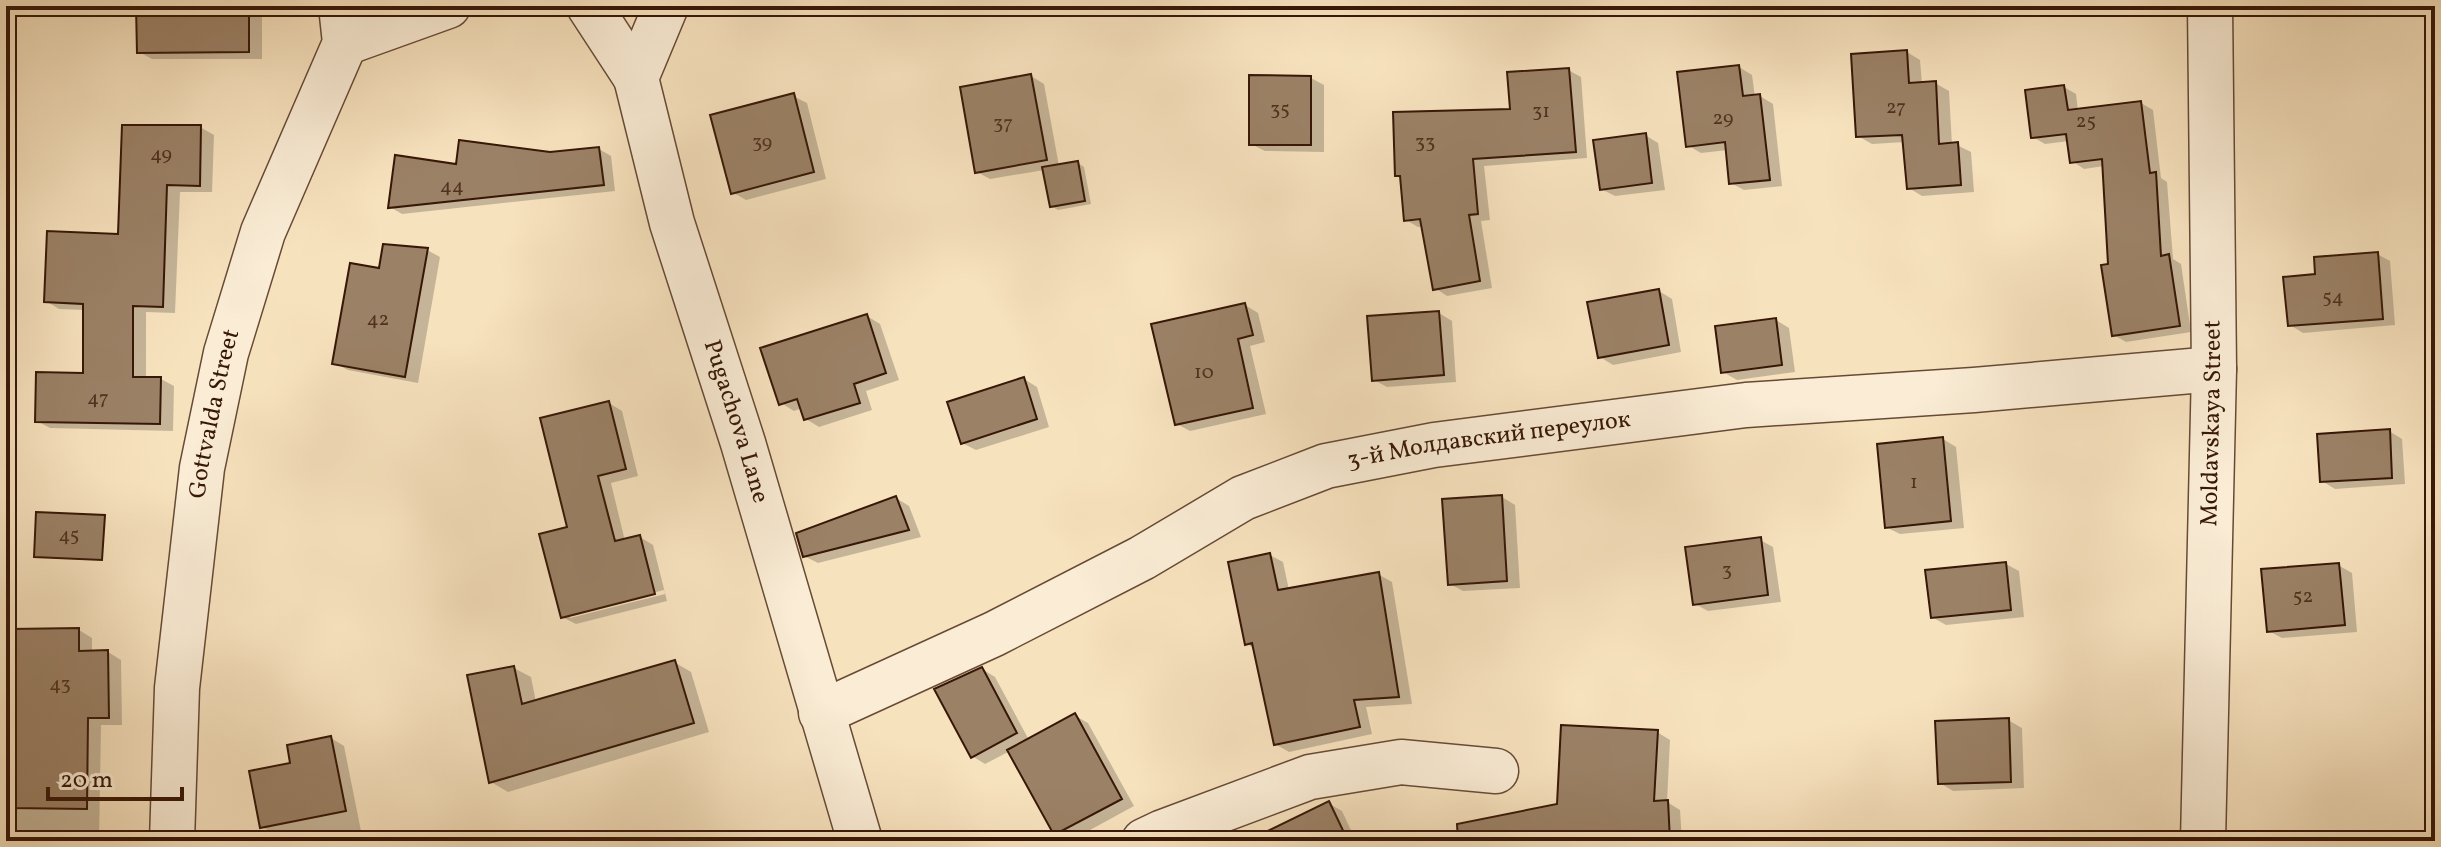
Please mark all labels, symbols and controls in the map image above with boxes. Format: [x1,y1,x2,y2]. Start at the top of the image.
house number: 27 [1886,94,1906,122]
house number: 35 [1270,96,1290,124]
house number: 31 [1532,98,1550,126]
house number: 29 [1713,105,1733,133]
house number: 25 [2076,108,2096,136]
house number: 37 [993,110,1013,138]
house number: 39 [752,129,772,157]
house number: 33 [1415,129,1435,157]
house number: 49 [150,141,172,169]
house number: 44 [440,173,464,201]
house number: 54 [2322,284,2344,312]
house number: 42 [367,306,389,334]
street label: Moldavskaya Street [2193,320,2231,527]
street label: Gottvalda Street [182,325,249,500]
street label: Pugachova Lane [694,336,777,507]
house number: 10 [1194,359,1214,387]
house number: 47 [87,385,109,413]
street label: 3-й Молдавский переулок [1344,403,1633,478]
house number: 1 [1910,469,1918,497]
house number: 45 [59,522,79,550]
house number: 3 [1722,557,1732,585]
house number: 52 [2293,583,2313,611]
house number: 43 [49,671,71,699]
scale bar [48,751,182,801]
text: 20 m [60,764,113,798]

